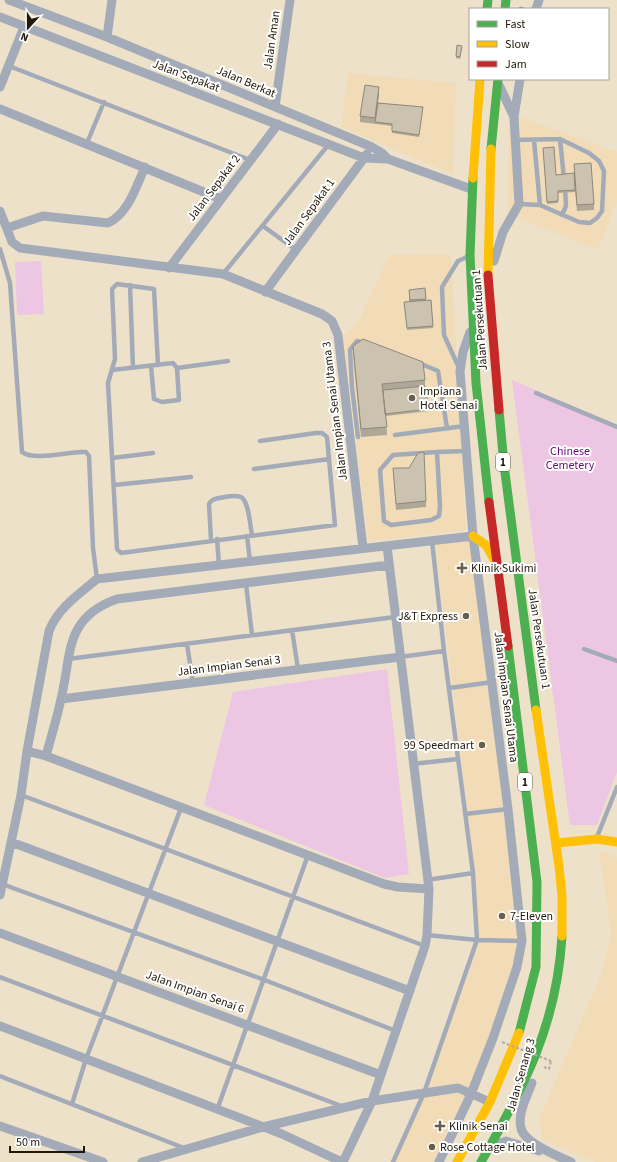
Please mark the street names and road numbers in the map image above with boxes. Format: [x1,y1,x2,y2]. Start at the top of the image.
street label: Jalan Aman [259,10,285,70]
street label: Jalan Sepakat [150,55,222,97]
street label: Jalan Berkat [214,62,278,102]
street label: Jalan Sepakat 2 [183,151,245,225]
street label: Jalan Sepakat 1 [279,175,339,249]
street label: Jalan Persekutuan 1 [468,269,492,371]
street label: Jalan Impian Senai Utama 3 [318,341,352,481]
road number: 1 [496,453,510,471]
street label: Jalan Persekutuan 1 [524,588,554,690]
street label: Jalan Impian Senai Utama [490,631,522,763]
street label: Jalan Impian Senai 3 [176,651,282,681]
road number: 1 [518,773,532,791]
street label: Jalan Impian Senai 6 [143,966,247,1018]
street label: Jalan Senang 3 [502,1036,540,1114]

